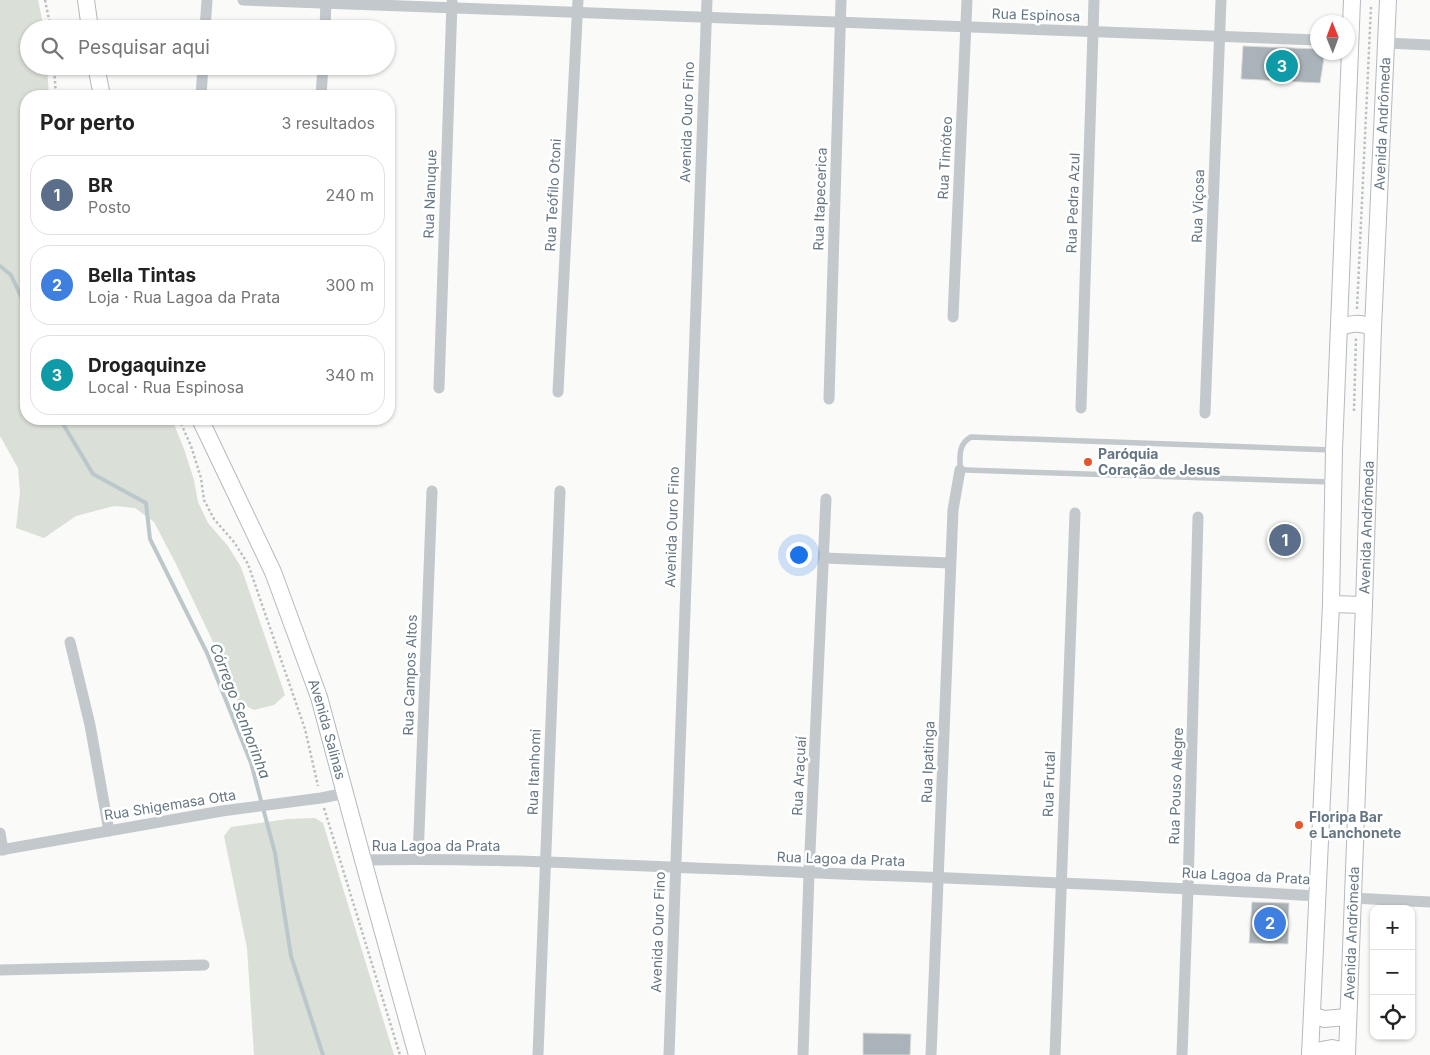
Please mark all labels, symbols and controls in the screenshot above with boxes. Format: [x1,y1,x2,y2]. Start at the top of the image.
street label: Rua Espinosa [991,4,1081,25]
north arrow [1310,15,1355,60]
search box [20,20,395,75]
icon: search [38,34,66,62]
text: Pesquisar aqui [78,36,210,59]
pin: 3 [1266,47,1298,85]
street label: Avenida Andrômeda [1370,57,1393,191]
street label: Avenida Ouro Fino [676,61,697,183]
text: Por perto [40,110,135,135]
text: 3 resultados [281,113,375,133]
street label: Rua Timóteo [934,116,955,200]
street label: Rua Teófilo Otoni [541,138,564,252]
street label: Rua Itapecerica [809,147,830,251]
street label: Rua Nanuque [419,149,440,239]
street label: Rua Pedra Azul [1062,152,1083,254]
street label: Rua Viçosa [1188,169,1207,243]
text: BR [88,174,113,197]
text: 1 [54,185,60,205]
text: 240 m [326,185,374,205]
text: Posto [88,197,131,217]
text: Bella Tintas [88,264,196,287]
text: 2 [52,275,62,295]
text: 300 m [325,275,374,295]
text: Loja · Rua Lagoa da Prata [88,287,280,307]
text: Drogaquinze [88,354,206,377]
text: 3 [52,365,62,385]
text: 340 m [325,365,374,385]
text: Local · Rua Espinosa [88,377,244,397]
place label: Paróquia Coração de Jesus [1098,445,1221,478]
marker: Paróquia Coração de Jesus [1082,456,1094,468]
street label: Avenida Andrômeda [1355,460,1377,594]
street label: Avenida Ouro Fino [661,466,682,588]
pin: 1 [1269,521,1301,559]
your location [786,542,812,568]
street label: Rua Campos Altos [399,614,420,736]
water label: Córrego Senhorinha [206,640,275,781]
street label: Avenida Salinas [305,676,350,781]
street label: Rua Ipatinga [918,721,937,803]
street label: Rua Pouso Alegre [1165,727,1186,845]
street label: Rua Itanhomi [524,729,543,815]
street label: Rua Araçuaí [788,735,809,816]
street label: Rua Frutal [1039,751,1058,817]
street label: Rua Shigemasa Otta [103,786,237,823]
place label: Floripa Bar e Lanchonete [1309,808,1401,841]
marker: Floripa Bar e Lanchonete [1293,819,1305,831]
street label: Rua Lagoa da Prata [372,837,500,854]
street label: Rua Lagoa da Prata [776,848,906,869]
street label: Rua Lagoa da Prata [1181,864,1311,887]
street label: Avenida Andrômeda [1340,866,1362,1000]
street label: Avenida Ouro Fino [647,871,668,993]
pin: 2 [1254,904,1286,942]
map controls [1370,905,1415,1040]
button: + [1370,905,1415,950]
button: − [1370,950,1415,995]
button: locate [1370,995,1415,1040]

